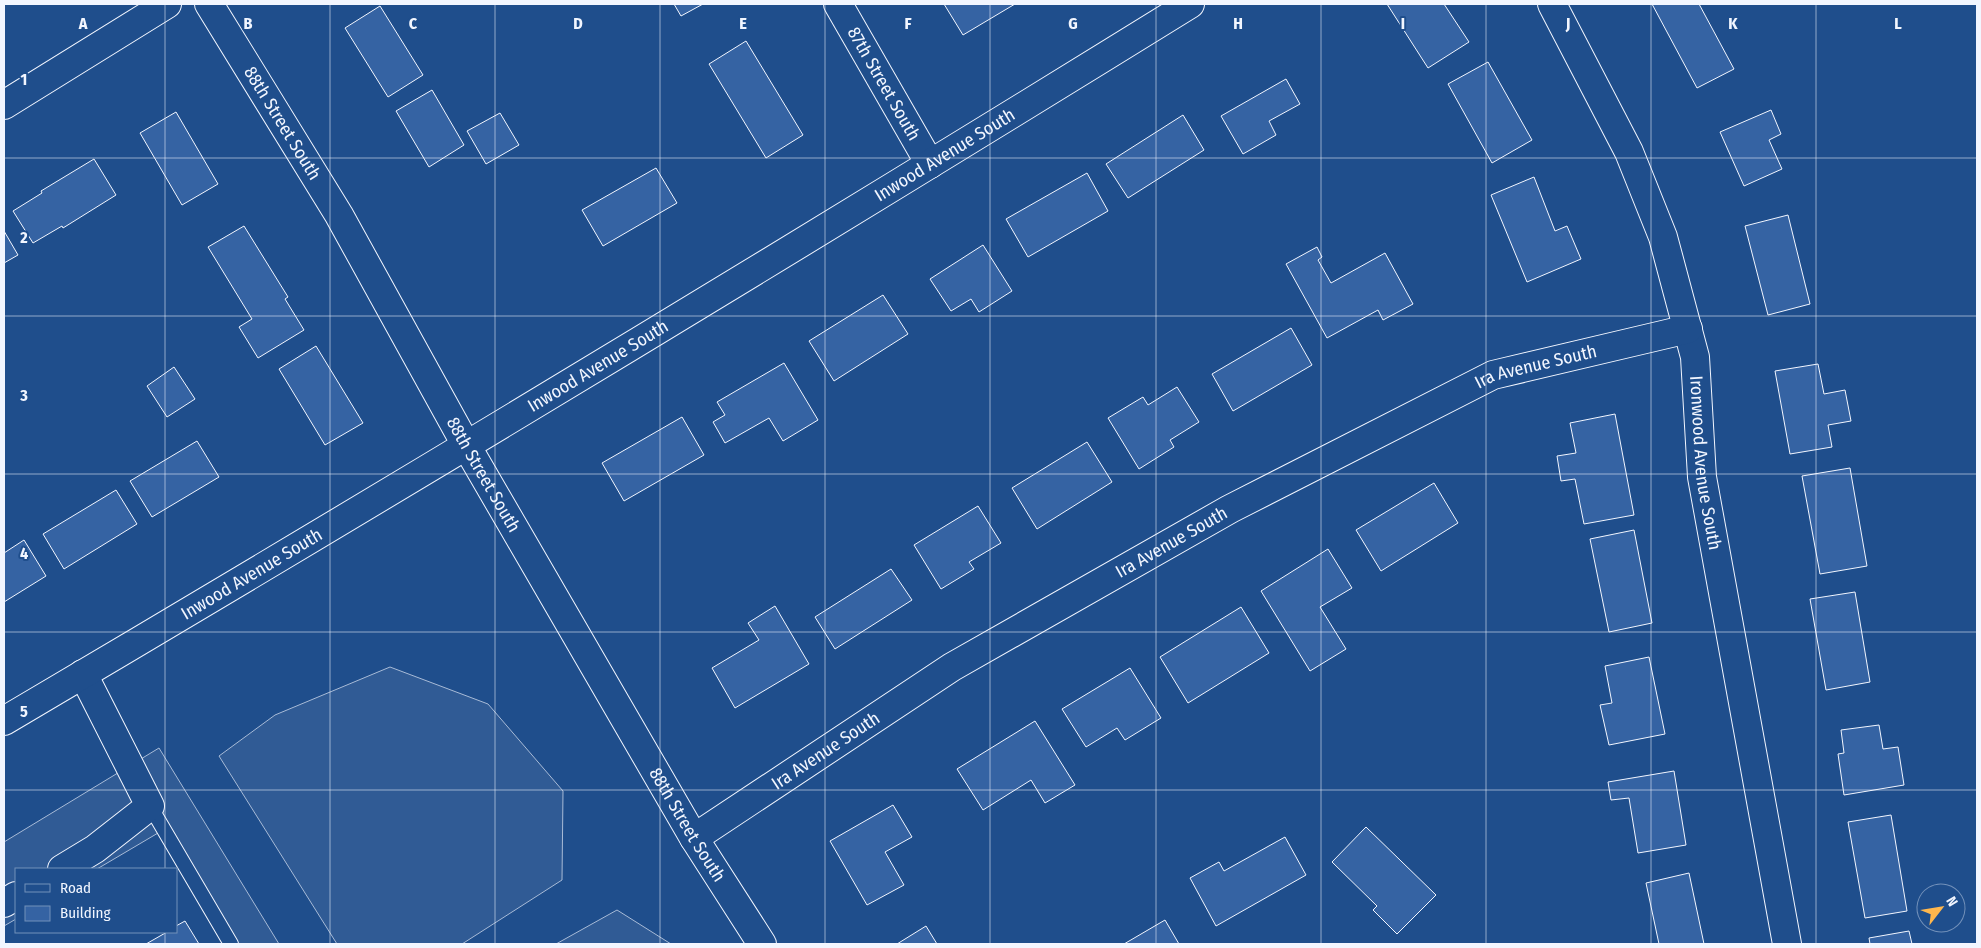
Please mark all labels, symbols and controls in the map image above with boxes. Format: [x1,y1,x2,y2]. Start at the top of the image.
text: A [78,14,88,33]
text: B [244,14,253,33]
text: C [409,14,418,33]
text: D [573,14,583,33]
text: E [739,14,747,33]
text: F [904,14,912,33]
text: G [1068,14,1078,33]
text: H [1233,14,1243,33]
text: I [1401,14,1405,33]
text: J [1565,14,1570,33]
text: K [1728,14,1738,33]
text: L [1894,14,1902,33]
street label: 87th Street South [843,23,925,144]
street label: 88th Street South [239,62,326,184]
text: 1 [21,70,27,89]
street label: Inwood Avenue South [871,104,1019,206]
text: 2 [19,228,28,247]
street label: Inwood Avenue South [524,315,672,417]
street label: Ira Avenue South [1471,340,1599,393]
street label: Ironwood Avenue South [1685,375,1726,552]
text: 3 [19,386,28,405]
street label: 88th Street South [442,413,525,536]
street label: Ira Avenue South [1112,502,1231,583]
street label: Inwood Avenue South [177,523,326,625]
text: 4 [20,544,28,563]
text: 5 [20,702,28,721]
street label: Ira Avenue South [767,707,884,794]
street label: 88th Street South [645,764,730,886]
legend [15,868,178,933]
text: Road [60,879,91,897]
north arrow [1916,883,1966,933]
text: N [1942,894,1961,910]
text: Building [60,904,111,922]

